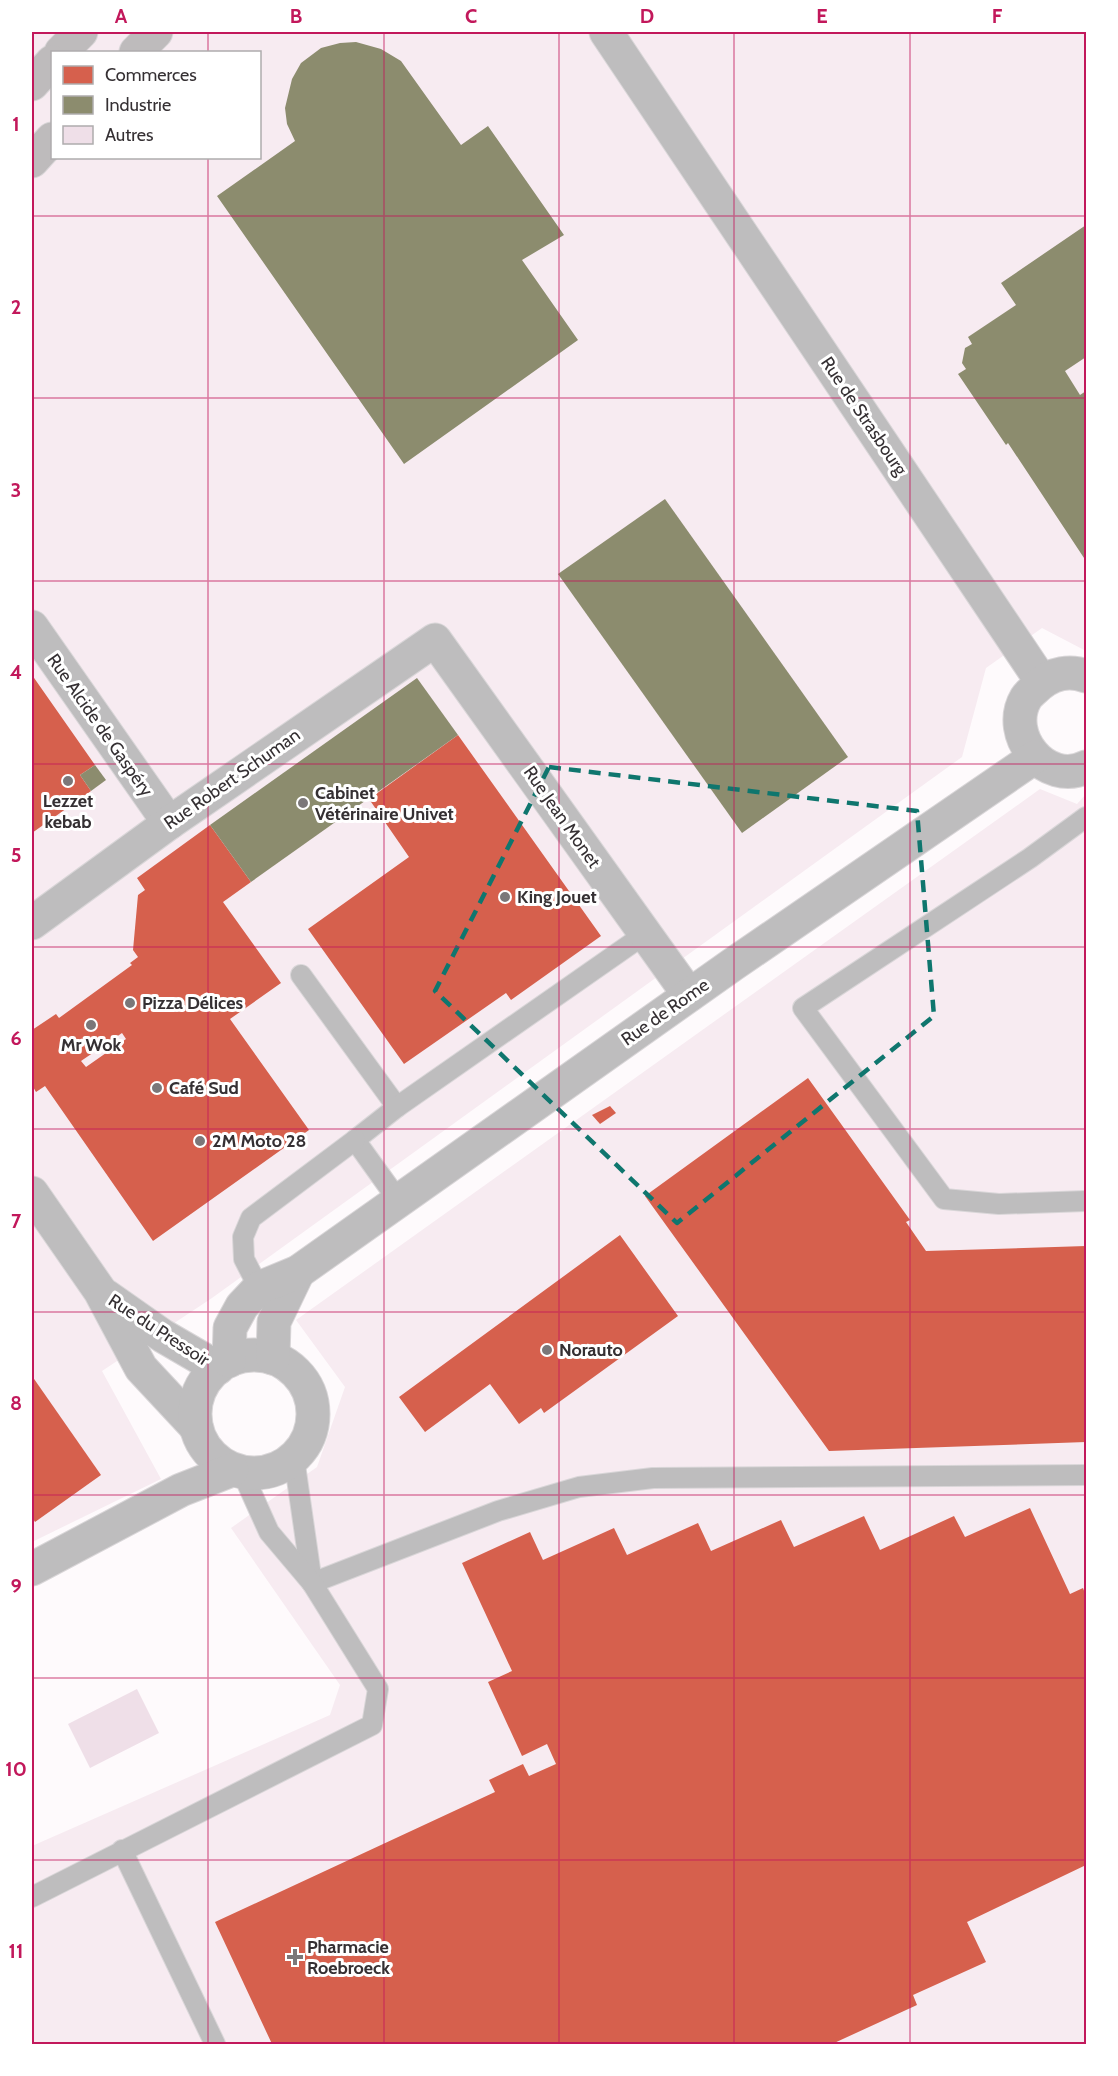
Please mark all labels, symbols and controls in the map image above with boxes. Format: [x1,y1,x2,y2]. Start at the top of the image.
text: A [115,4,128,28]
text: B [290,4,302,28]
text: C [465,4,477,28]
text: D [640,4,654,28]
text: E [816,4,828,28]
text: F [992,4,1003,28]
legend [51,51,261,159]
text: Commerces [105,64,197,86]
text: Industrie [105,94,171,116]
text: 1 [12,112,20,136]
text: Autres [105,124,154,146]
text: 2 [11,295,21,319]
street label: Rue de Strasbourg [816,352,912,480]
text: 3 [11,478,21,502]
street label: Rue Alcide de Gaspéry [42,649,158,801]
text: 4 [10,660,22,684]
street label: Rue Robert Schuman [160,724,304,834]
street label: Rue Jean Monet [519,762,605,872]
marker: Lezzet kebab [61,774,75,788]
place label: Cabinet Vétérinaire Univet [315,782,454,825]
place label: Lezzet kebab [43,790,93,833]
marker: Cabinet Vétérinaire Univet [296,796,310,810]
text: 5 [11,843,21,867]
place label: King Jouet [517,886,597,908]
marker: King Jouet [498,890,512,904]
street label: Rue de Rome [617,974,713,1050]
place label: Pizza Délices [142,992,244,1014]
marker: Pizza Délices [123,996,137,1010]
marker: Mr Wok [84,1018,98,1032]
text: 6 [10,1026,22,1050]
place label: Mr Wok [61,1034,121,1056]
place label: Café Sud [169,1077,239,1099]
marker: Café Sud [150,1081,164,1095]
place label: 2M Moto 28 [212,1130,306,1152]
marker: 2M Moto 28 [193,1134,207,1148]
text: 7 [11,1209,22,1233]
street label: Rue du Pressoir [104,1289,214,1371]
place label: Norauto [559,1339,623,1361]
marker: Norauto [540,1343,554,1357]
text: 8 [10,1391,22,1415]
text: 9 [10,1574,22,1598]
text: 10 [5,1757,27,1781]
place label: Pharmacie Roebroeck [307,1936,390,1979]
text: 11 [9,1939,23,1963]
marker: Pharmacie Roebroeck [288,1950,302,1964]

